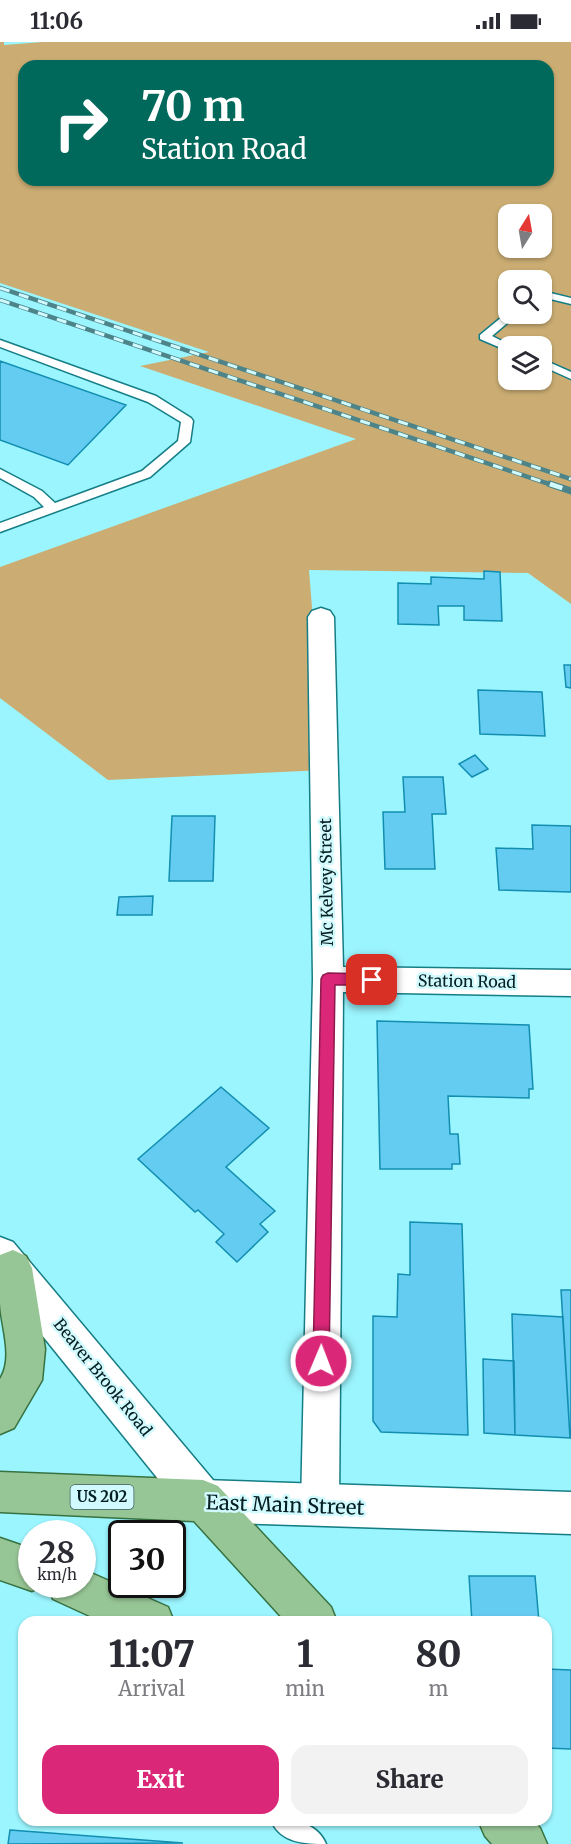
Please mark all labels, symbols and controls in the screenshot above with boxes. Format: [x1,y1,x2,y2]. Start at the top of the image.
text: 11:06 [30,7,83,35]
text: 70 m [141,80,245,132]
icon: right [42,84,120,162]
text: Station Road [141,132,307,166]
north arrow [498,204,552,258]
map controls [498,204,552,390]
button: search [498,270,552,324]
button: layers [498,336,552,390]
street label: Mc Kelvey Street [315,817,337,946]
pin [346,954,397,1005]
icon: arrive [355,963,388,996]
street label: Station Road [418,970,517,992]
street label: Beaver Brook Road [50,1314,157,1440]
position arrow [289,1329,353,1393]
road number: US 202 [70,1485,134,1509]
street label: East Main Street [205,1489,365,1520]
speed limit sign: 30 [108,1520,186,1598]
text: 28 [39,1533,75,1571]
text: km/h [37,1565,77,1584]
text: 11:07 [108,1632,195,1677]
text: 1 [297,1632,313,1677]
text: 80 [415,1632,462,1677]
text: Arrival [118,1676,185,1701]
text: min [285,1676,325,1701]
text: m [428,1676,448,1701]
button: Exit [42,1745,279,1814]
button: Share [291,1745,528,1814]

